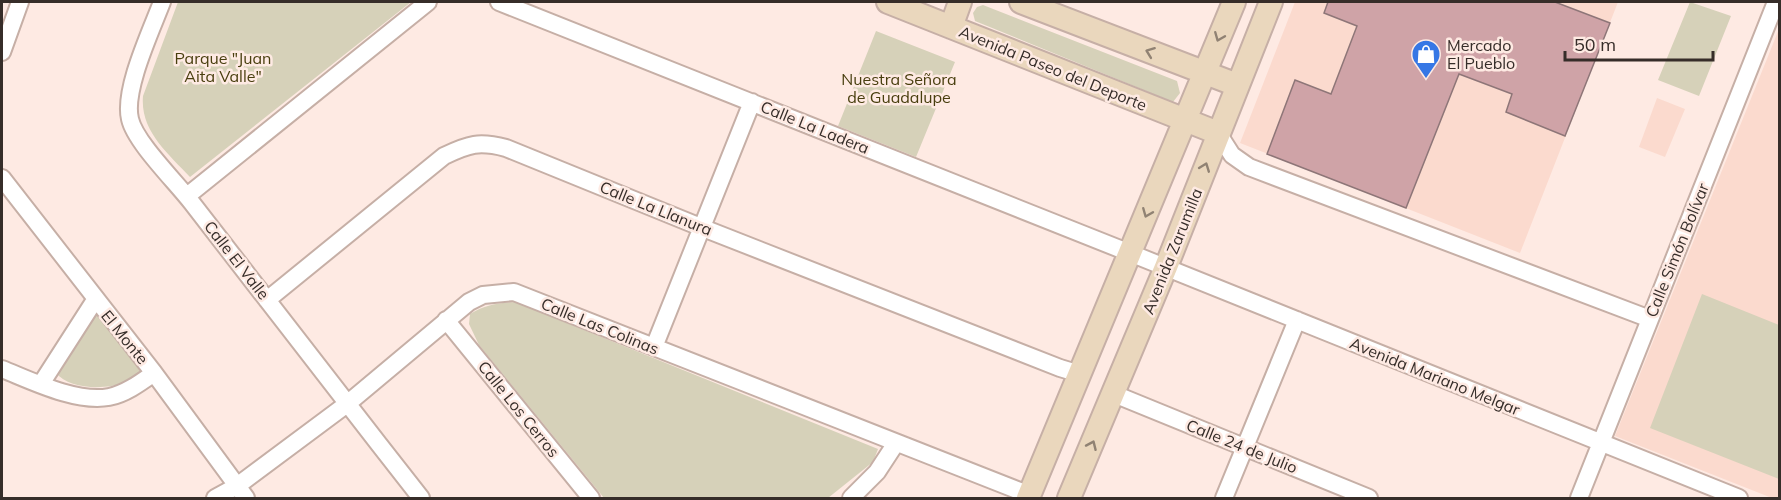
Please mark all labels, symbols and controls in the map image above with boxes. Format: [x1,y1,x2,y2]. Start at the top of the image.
street label: Avenida Paseo del Deporte [956,21,1150,115]
scale bar [1565,24,1714,62]
one-way arrow [1214,31,1226,42]
text: 50 m [1574,33,1616,56]
place label: Mercado El Pueblo [1447,35,1515,73]
shop icon: Mercado El Pueblo [1410,38,1442,80]
one-way arrow [1146,47,1157,59]
park label: Parque "Juan Aita Valle" [175,48,271,86]
park label: Nuestra Señora de Guadalupe [841,69,957,107]
street label: Calle La Ladera [758,96,872,158]
one-way arrow [1198,162,1210,173]
street label: Calle La Llanura [597,176,715,240]
street label: Calle Simón Bolívar [1641,180,1713,320]
street label: Avenida Zarumilla [1138,185,1206,317]
one-way arrow [1142,207,1154,218]
street label: Calle El Valle [200,217,274,303]
street label: Calle Las Colinas [538,293,662,359]
street label: El Monte [97,306,153,368]
street label: Avenida Mariano Melgar [1347,333,1523,419]
street label: Calle Los Cerros [474,357,564,461]
street label: Calle 24 de Julio [1184,415,1300,477]
one-way arrow [1085,440,1097,451]

